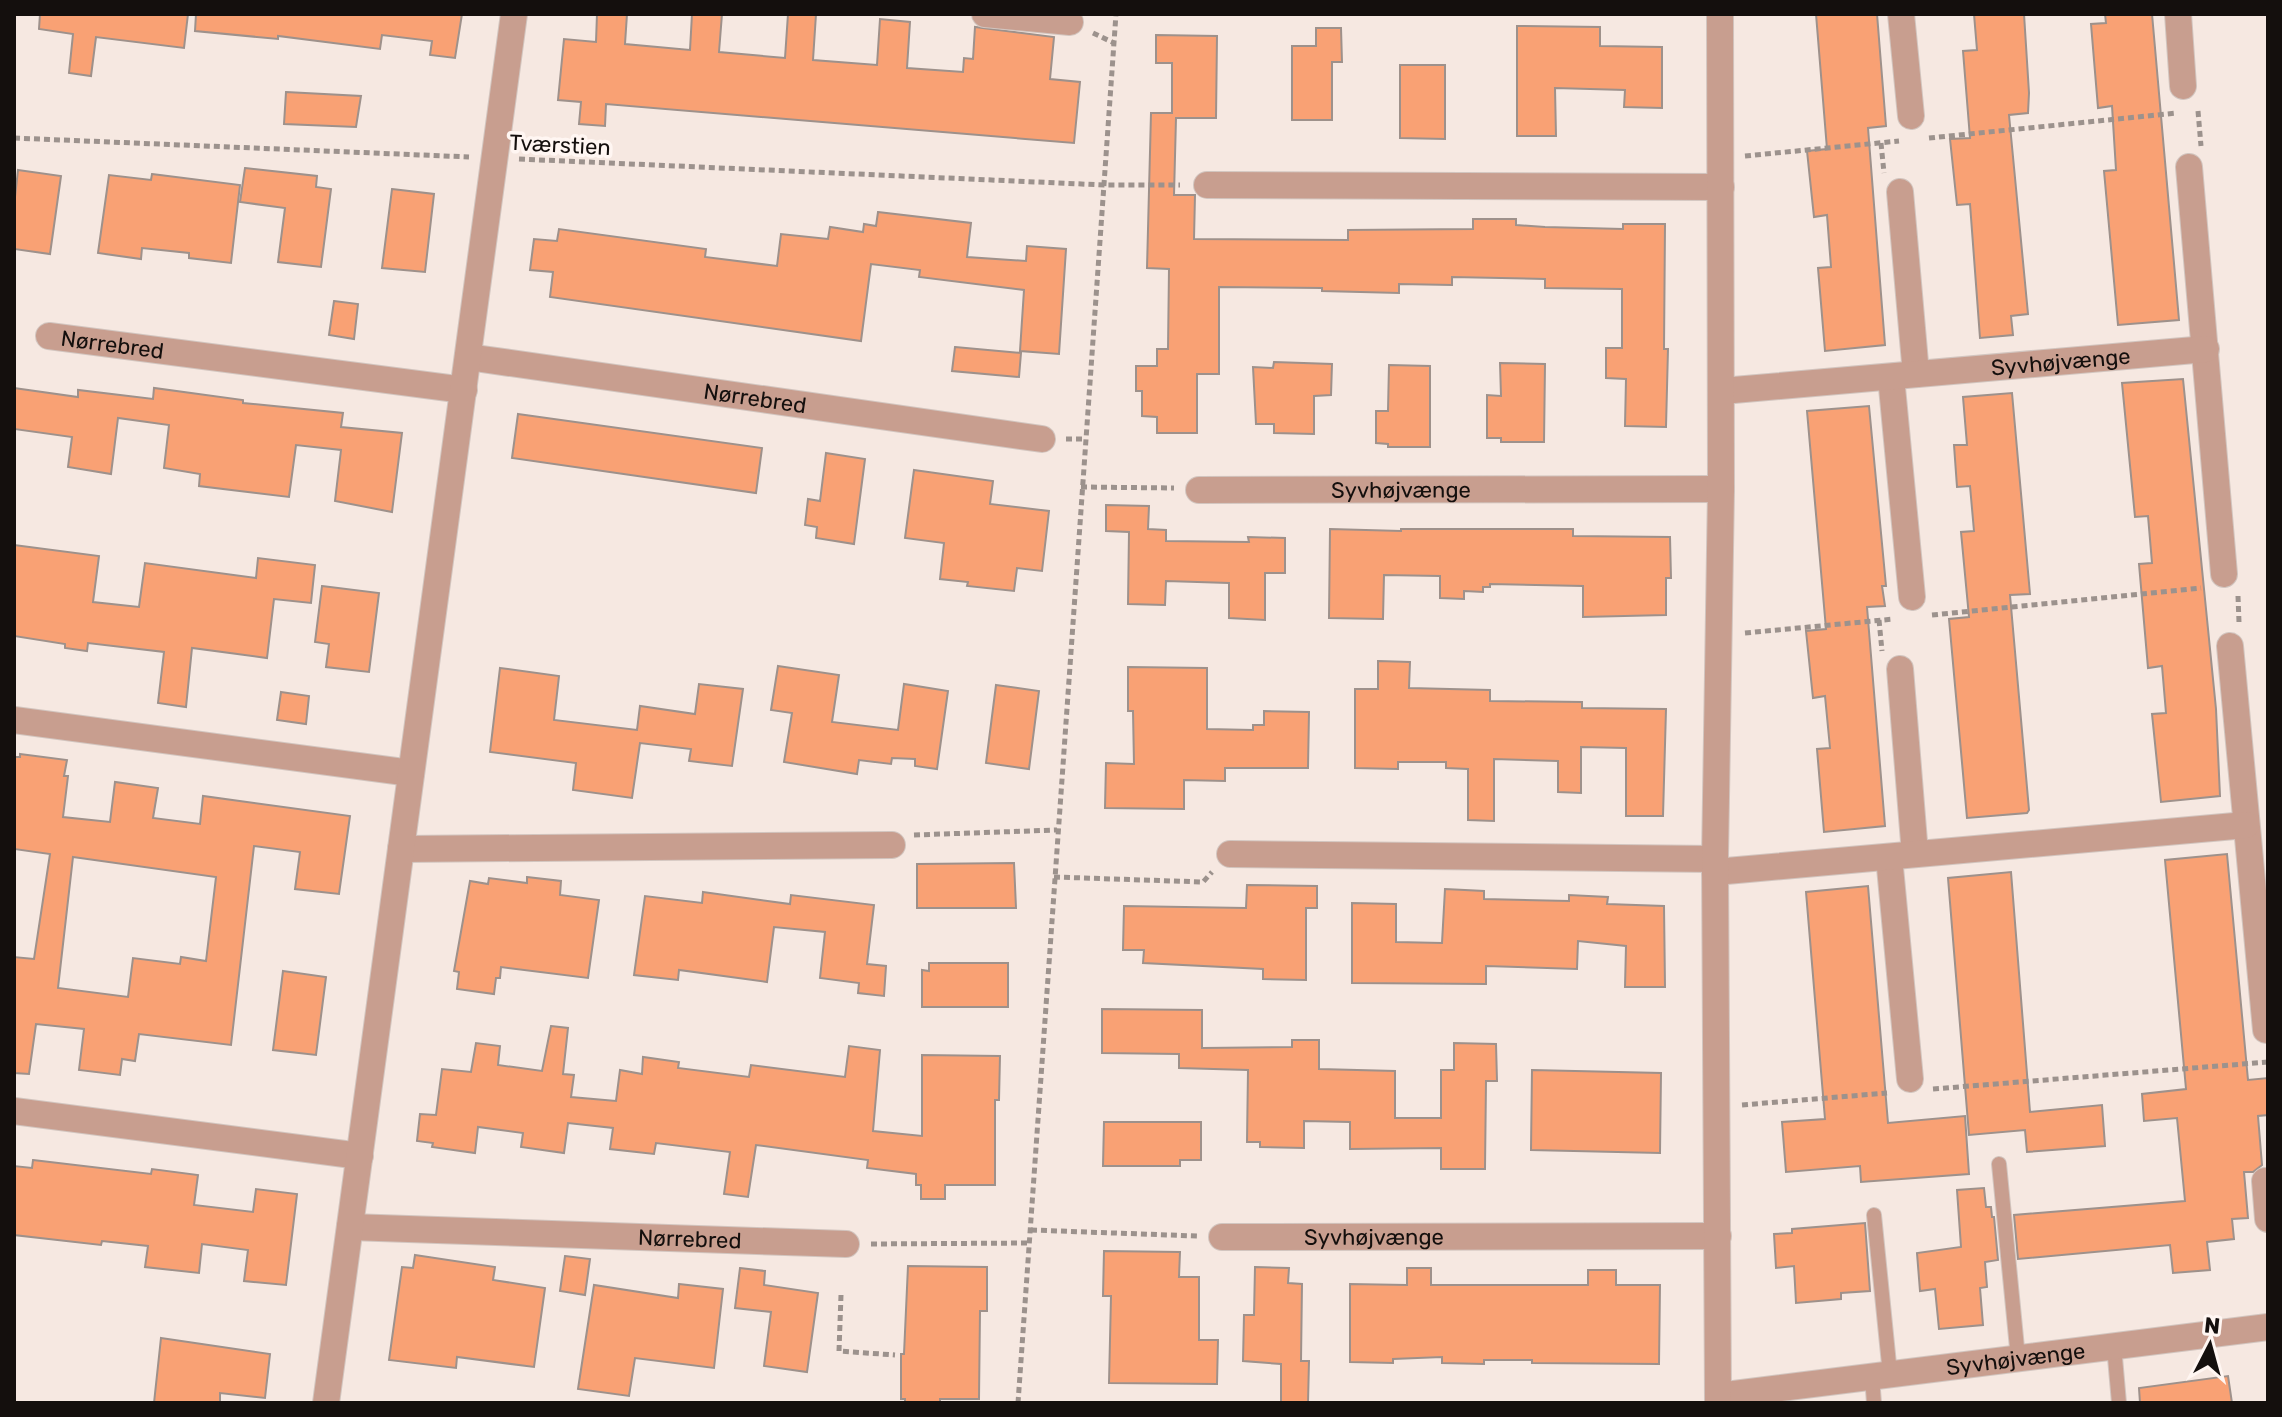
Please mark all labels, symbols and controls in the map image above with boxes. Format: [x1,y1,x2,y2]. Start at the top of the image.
street label: Tværstien [509,129,611,161]
street label: Nørrebred [59,324,166,364]
street label: Syvhøjvænge [1990,342,2132,381]
street label: Nørrebred [702,377,808,419]
street label: Syvhøjvænge [1331,476,1471,503]
street label: Nørrebred [638,1223,742,1254]
street label: Syvhøjvænge [1304,1223,1444,1250]
north arrow [2170,1305,2250,1385]
text: N [2203,1311,2221,1340]
street label: Syvhøjvænge [1945,1337,2087,1381]

